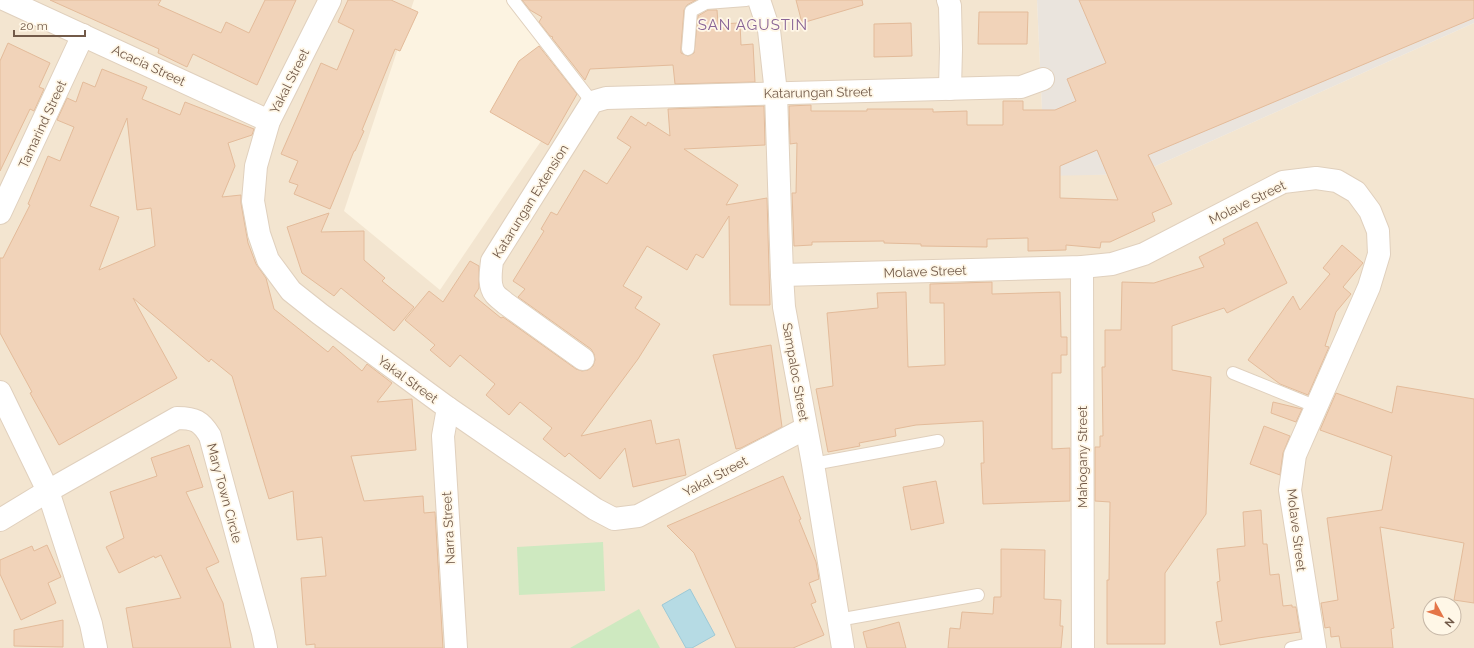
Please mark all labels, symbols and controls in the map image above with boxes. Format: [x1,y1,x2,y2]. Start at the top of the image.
scale bar [14,12,85,38]
district label: SAN AGUSTIN [698,16,808,34]
text: 20 m [20,19,48,33]
street label: Acacia Street [110,42,188,89]
street label: Yakal Street [267,46,312,116]
street label: Tamarind Street [16,77,70,170]
street label: Katarungan Street [764,84,873,101]
street label: Katarungan Extension [489,142,572,261]
street label: Molave Street [1207,177,1288,227]
street label: Molave Street [883,263,967,280]
street label: Sampaloc Street [779,322,812,423]
street label: Yakal Street [375,353,441,407]
street label: Mahogany Street [1075,405,1090,508]
street label: Mary Town Circle [204,442,245,545]
street label: Yakal Street [680,453,751,500]
street label: Molave Street [1284,488,1309,573]
street label: Narra Street [439,491,458,565]
north arrow [1422,596,1462,636]
text: N [1442,615,1457,630]

